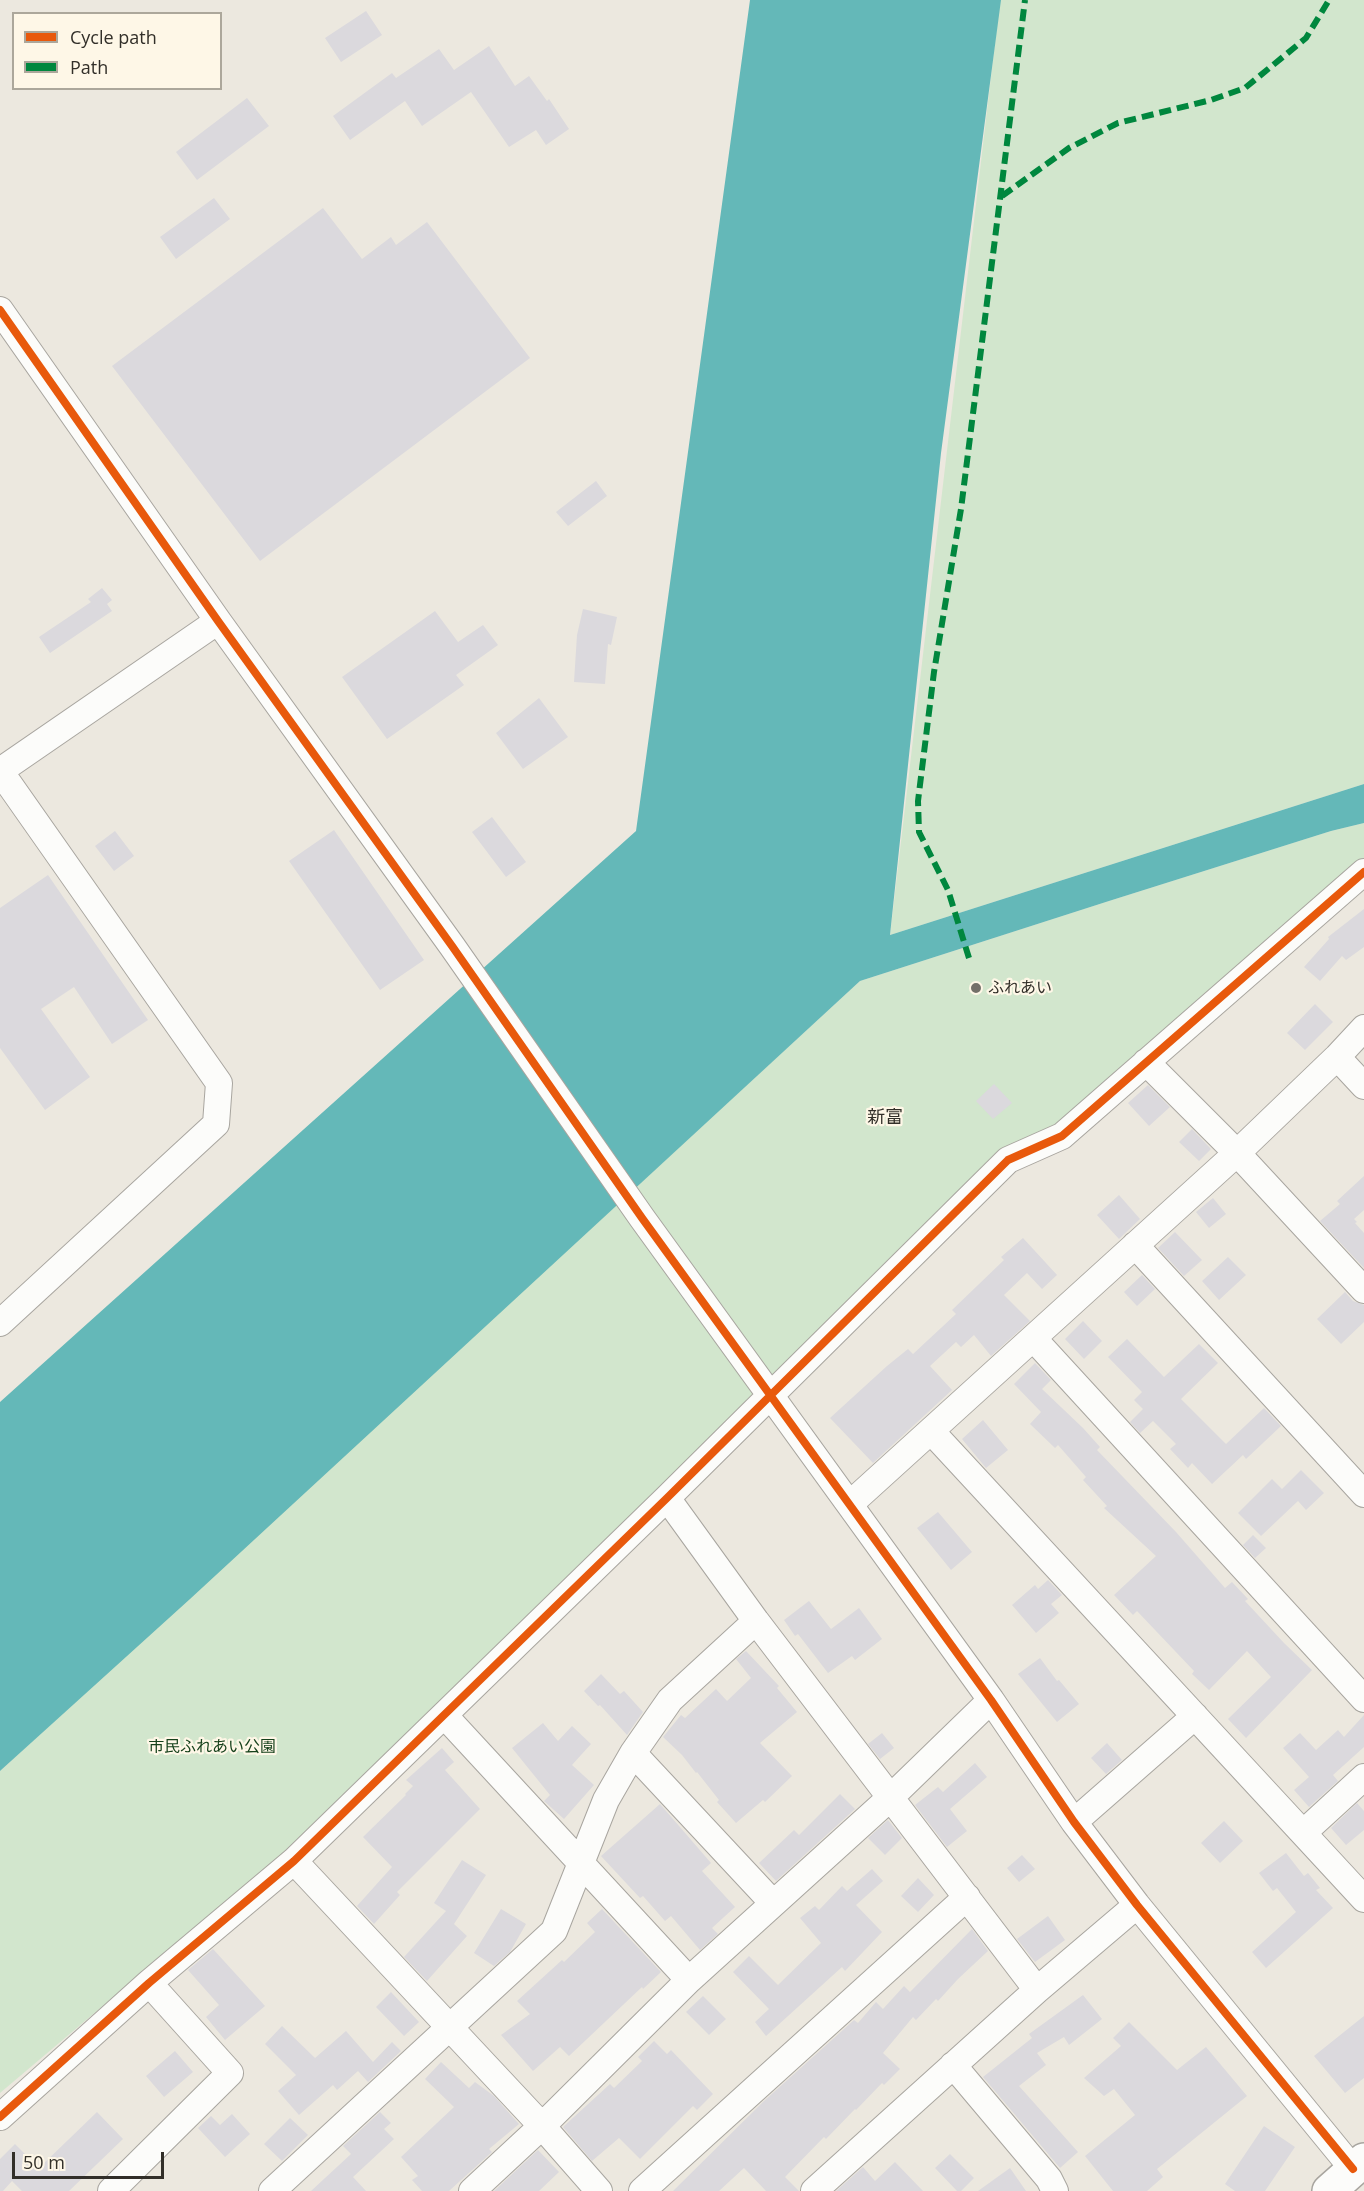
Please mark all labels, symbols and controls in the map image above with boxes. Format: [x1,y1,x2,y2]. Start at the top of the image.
legend [12,12,222,90]
text: Cycle path [70,25,157,49]
text: Path [70,55,108,79]
place label: ふれあい [988,978,1052,998]
marker: ふれあい [969,981,983,995]
district label: 新富 [867,1107,903,1129]
park label: 市民ふれあい公園 [148,1737,276,1757]
scale bar [15,2140,166,2178]
text: 50 m [23,2150,65,2174]

